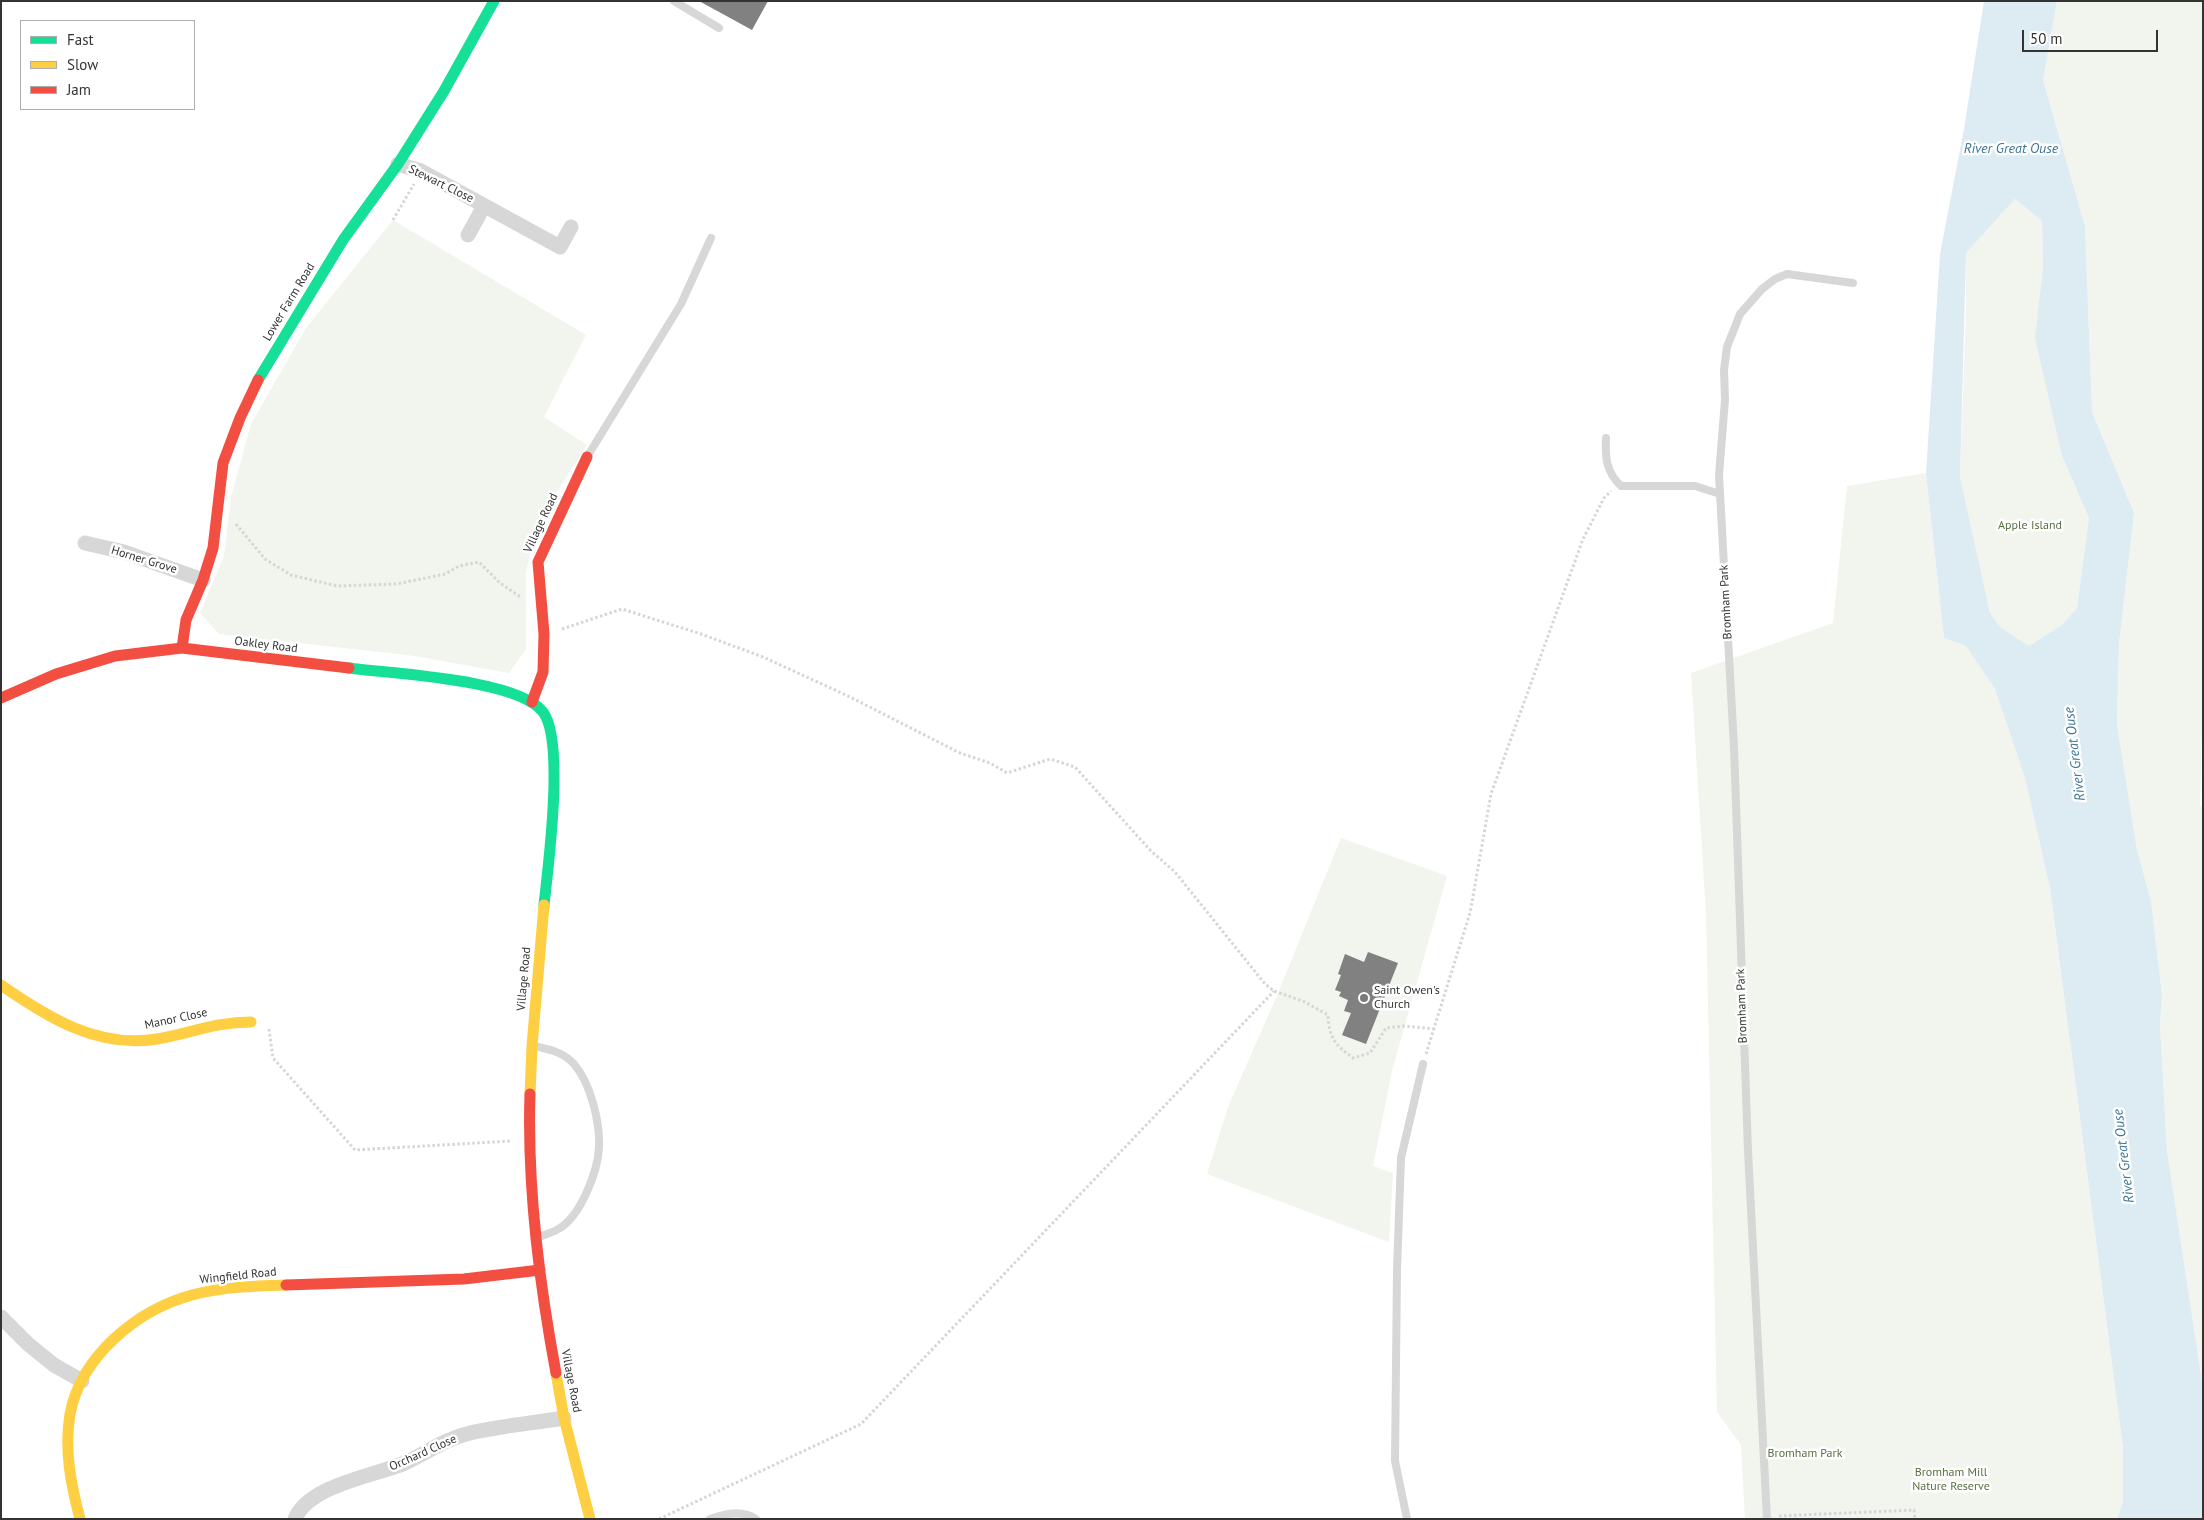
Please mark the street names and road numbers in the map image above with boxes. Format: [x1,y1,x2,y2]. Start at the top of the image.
street label: Stewart Close [406,162,476,206]
street label: Lower Farm Road [260,260,318,344]
street label: Village Road [521,491,561,555]
street label: Horner Grove [109,543,179,577]
street label: Bromham Park [1717,564,1735,640]
street label: Oakley Road [234,634,298,656]
street label: Village Road [514,946,534,1012]
street label: Bromham Park [1733,968,1751,1044]
street label: Manor Close [143,1005,209,1033]
street label: Wingfield Road [199,1265,277,1287]
street label: Village Road [558,1348,584,1414]
street label: Orchard Close [387,1432,459,1474]

